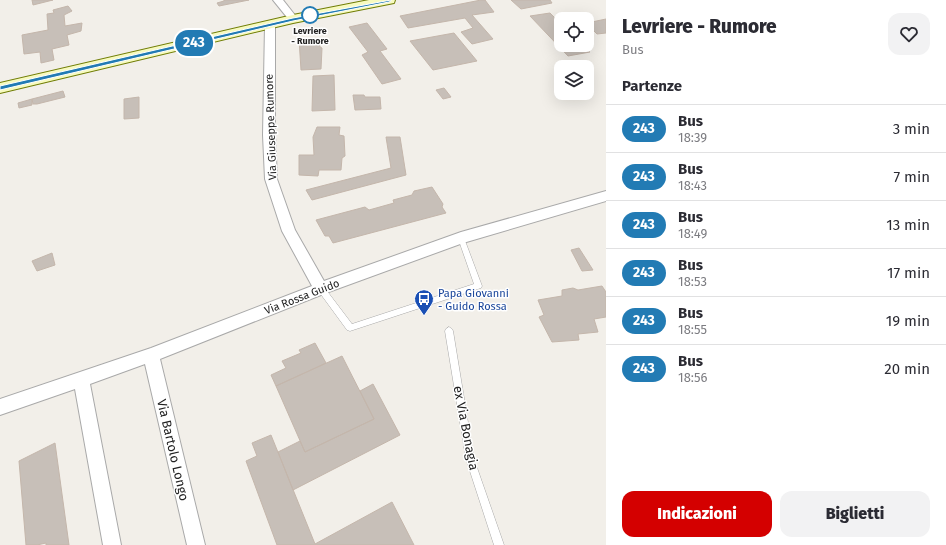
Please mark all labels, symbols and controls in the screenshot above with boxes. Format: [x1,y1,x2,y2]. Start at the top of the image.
marker: Levriere - Rumore [301,6,319,24]
map controls [554,12,594,100]
button: locate [554,12,594,52]
button: heart [888,13,930,55]
text: Levriere - Rumore [622,15,777,38]
place label: Levriere - Rumore [291,26,329,46]
line badge: 243 [171,30,217,56]
text: 243 [183,34,205,51]
text: Bus [622,42,644,57]
button: layers [554,60,594,100]
street label: Via Giuseppe Rumore [263,74,279,180]
text: Partenze [622,77,682,95]
text: Bus [678,112,703,130]
text: 243 [633,120,655,137]
text: 3 min [893,120,930,138]
text: 18:39 [678,130,707,145]
text: Bus [678,160,703,178]
text: 243 [633,168,655,185]
text: 7 min [893,168,930,186]
text: 18:43 [678,178,707,193]
text: Bus [678,208,703,226]
text: 243 [633,216,655,233]
text: 13 min [886,216,930,234]
text: 18:49 [678,226,707,241]
text: Bus [678,256,703,274]
text: 243 [633,264,655,281]
text: 17 min [887,264,930,282]
text: 18:53 [678,274,707,289]
street label: Via Rossa Guido [263,277,341,317]
place label: Papa Giovanni - Guido Rossa [438,287,509,313]
bus stop icon: Papa Giovanni - Guido Rossa [413,288,435,316]
text: Bus [678,304,703,322]
text: 243 [633,312,655,329]
text: 19 min [886,312,930,330]
text: 18:55 [678,322,707,337]
text: Bus [678,352,703,370]
text: 243 [633,360,655,377]
text: 20 min [884,360,930,378]
text: 18:56 [678,370,707,385]
street label: ex Via Bonagia [450,385,482,471]
street label: Via Bartolo Longo [154,398,192,502]
button: Indicazioni [622,491,772,537]
button: Biglietti [780,491,930,537]

